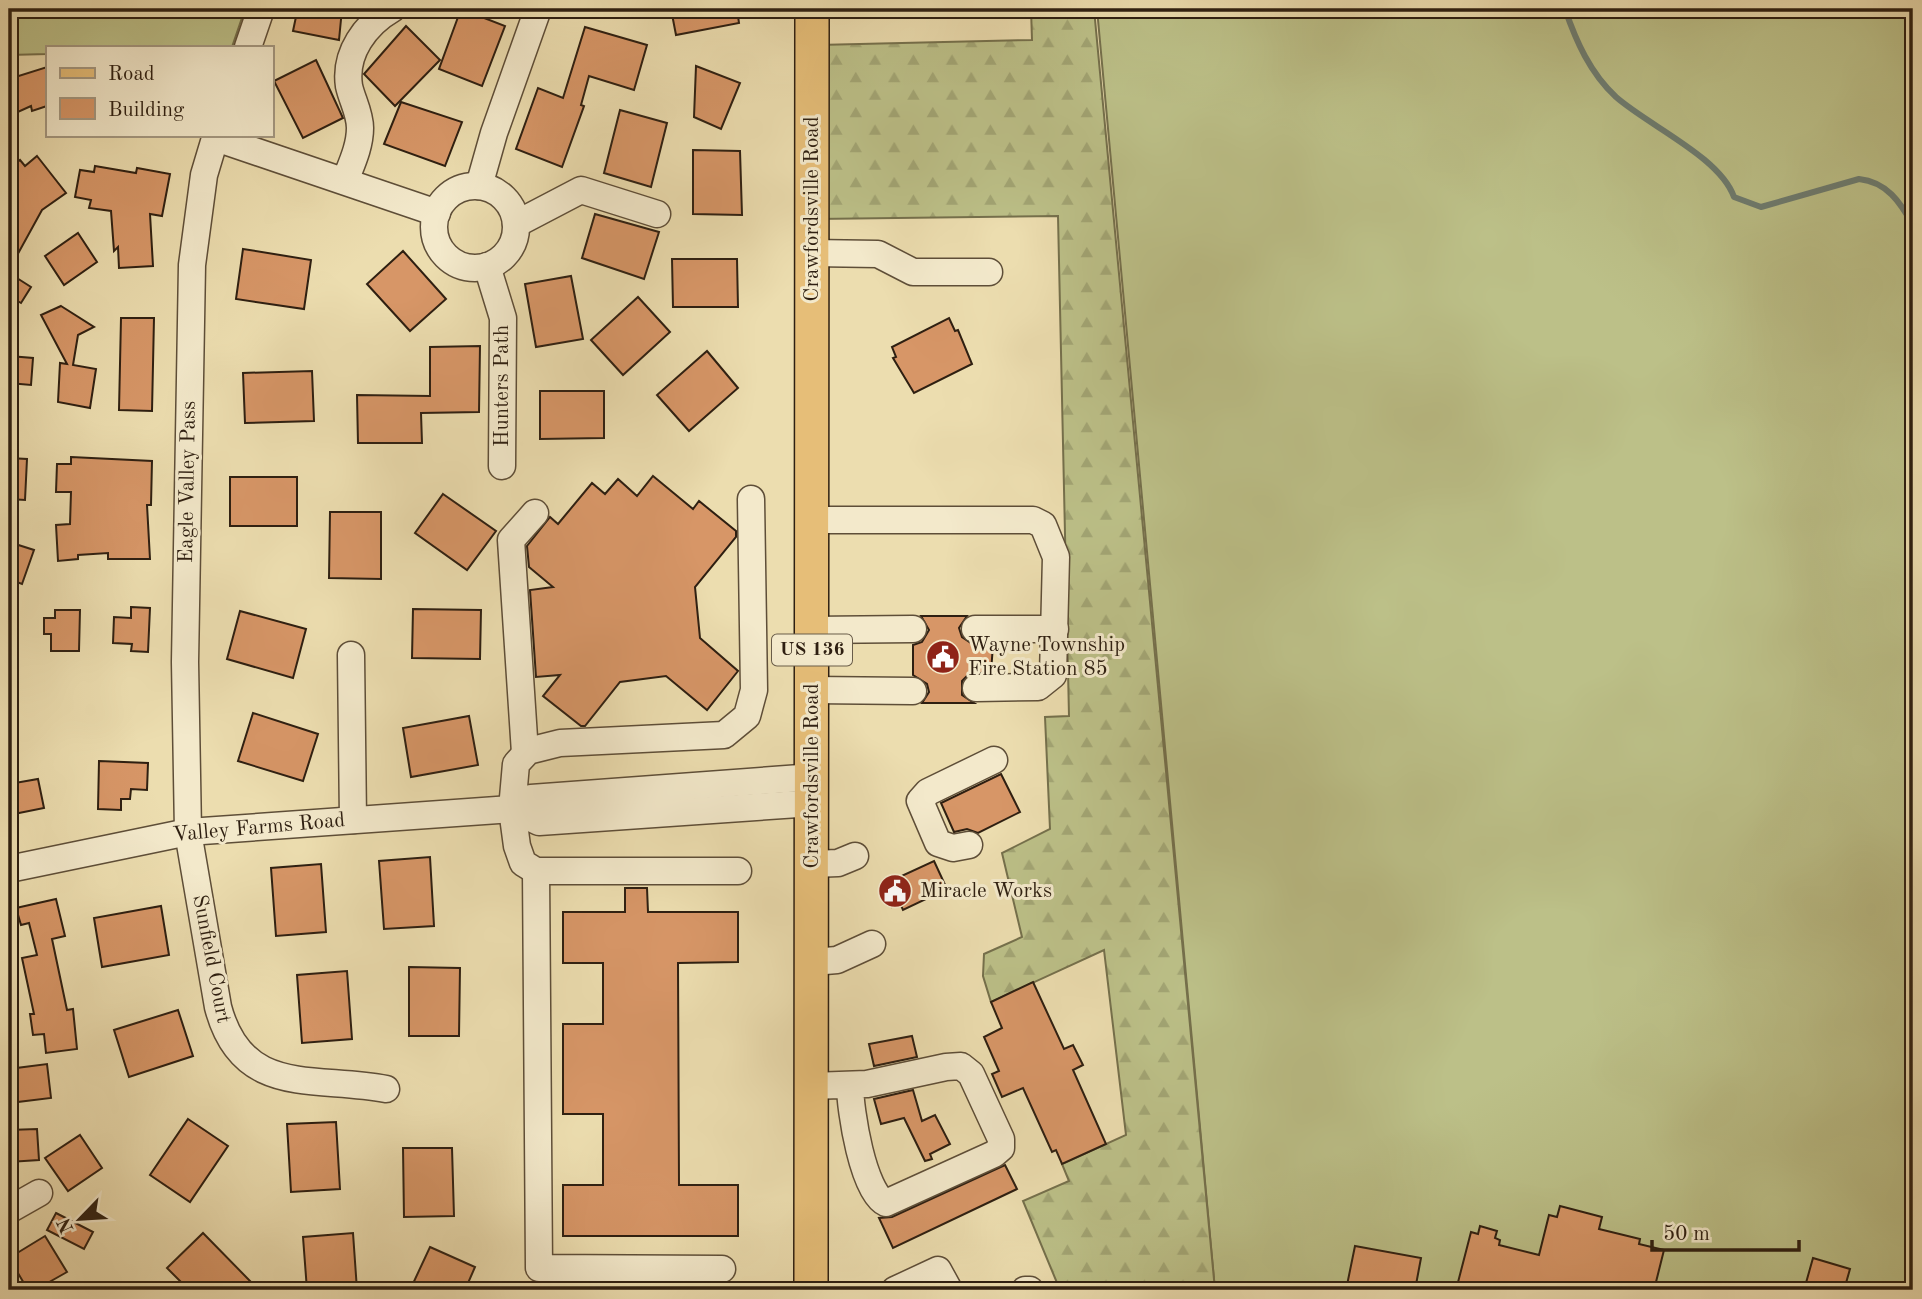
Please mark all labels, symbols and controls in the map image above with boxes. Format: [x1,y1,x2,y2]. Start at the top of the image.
legend [46,46,273,136]
text: Road [108,64,155,85]
text: Building [108,100,185,121]
street label: Crawfordsville Road [802,116,823,302]
street label: Hunters Path [492,325,513,447]
street label: Eagle Valley Pass [176,401,200,563]
road number: US 136 [772,635,852,666]
place label: Wayne Township Fire Station 85 [968,635,1125,680]
public building icon: Wayne Township Fire Station 85 [924,638,962,676]
street label: Crawfordsville Road [802,683,823,869]
street label: Valley Farms Road [172,810,346,846]
public building icon: Miracle Works [876,872,914,910]
place label: Miracle Works [920,881,1052,902]
street label: Sunfield Court [188,893,234,1025]
north arrow [46,1184,116,1254]
scale bar [1652,1208,1800,1252]
text: N [55,1214,79,1236]
text: 50 m [1663,1224,1710,1245]

